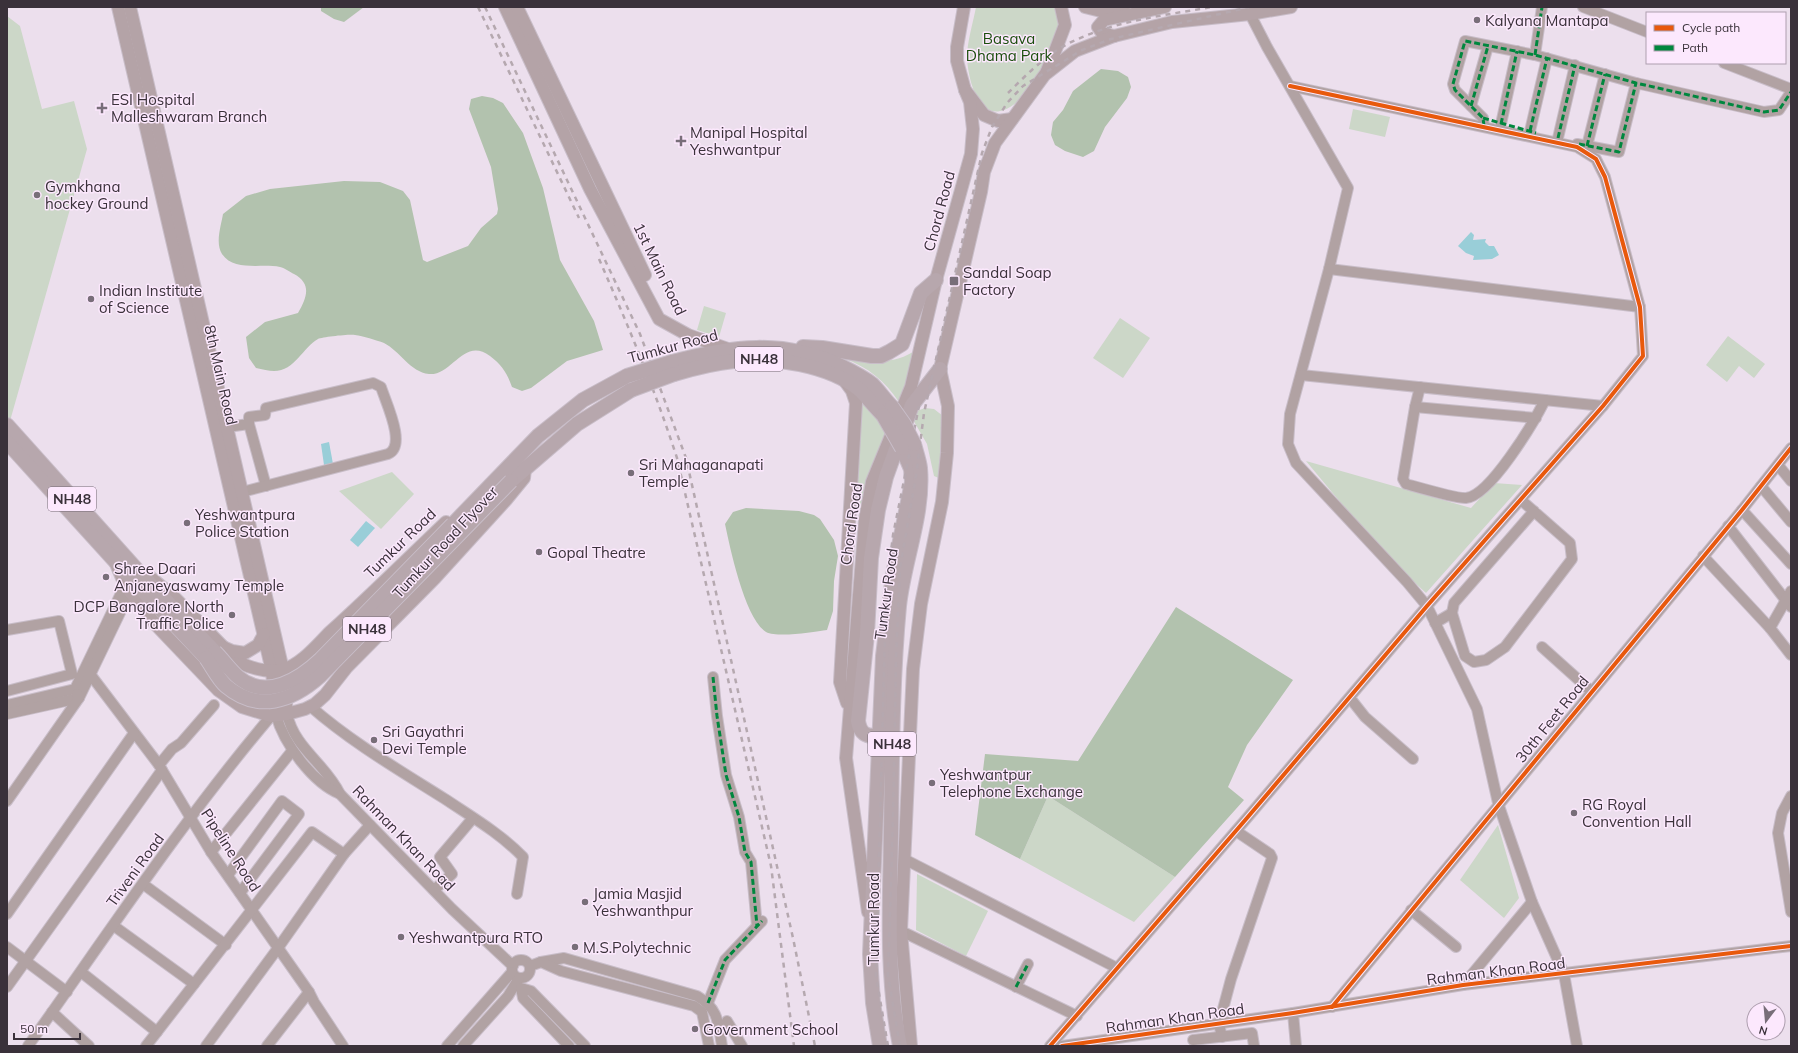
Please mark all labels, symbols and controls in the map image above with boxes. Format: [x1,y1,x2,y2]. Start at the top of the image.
place label: Kalyana Mantapa [1485,11,1609,30]
legend [1646,12,1786,64]
marker: Kalyana Mantapa [1472,15,1482,25]
text: Cycle path [1682,20,1740,35]
park label: Basava Dhama Park [966,29,1053,65]
text: Path [1682,40,1708,55]
place label: ESI Hospital Malleshwaram Branch [111,90,267,126]
marker: ESI Hospital Malleshwaram Branch [96,102,108,114]
place label: Manipal Hospital Yeshwantpur [689,123,808,159]
marker: Manipal Hospital Yeshwantpur [675,135,687,147]
street label: Chord Road [919,169,959,253]
place label: Gymkhana hockey Ground [45,177,149,213]
marker: Gymkhana hockey Ground [32,190,42,200]
street label: 1st Main Road [629,220,691,318]
place label: Sandal Soap Factory [963,263,1052,299]
marker: Sandal Soap Factory [948,275,960,287]
place label: Indian Institute of Science [99,281,202,317]
marker: Indian Institute of Science [86,294,96,304]
street label: 8th Main Road [200,323,242,427]
street label: Tumkur Road [626,325,720,367]
road number: NH48 [735,347,783,371]
place label: Sri Mahaganapati Temple [639,455,764,491]
marker: Sri Mahaganapati Temple [626,468,636,478]
street label: Tumkur Road Flyover [389,482,501,602]
street label: Chord Road [836,482,866,566]
road number: NH48 [48,487,96,511]
street label: Tumkur Road [361,504,439,582]
place label: Yeshwantpura Police Station [194,505,295,541]
marker: Yeshwantpura Police Station [182,518,192,528]
place label: Gopal Theatre [547,543,646,562]
marker: Gopal Theatre [534,547,544,557]
street label: Tumkur Road [870,547,902,641]
place label: Shree Daari Anjaneyaswamy Temple [114,559,284,595]
marker: Shree Daari Anjaneyaswamy Temple [101,572,111,582]
place label: DCP Bangalore North Traffic Police [74,597,224,633]
marker: DCP Bangalore North Traffic Police [227,610,237,620]
road number: NH48 [343,617,391,641]
street label: 30th Feet Road [1511,672,1593,766]
place label: Sri Gayathri Devi Temple [382,722,467,758]
road number: NH48 [868,732,916,756]
marker: Sri Gayathri Devi Temple [369,735,379,745]
place label: Yeshwantpur Telephone Exchange [939,765,1083,801]
marker: Yeshwantpur Telephone Exchange [927,778,937,788]
street label: Rahman Khan Road [349,781,459,895]
place label: RG Royal Convention Hall [1582,795,1692,831]
street label: Pipeline Road [197,805,265,895]
marker: RG Royal Convention Hall [1569,808,1579,818]
street label: Triveni Road [102,830,168,910]
street label: Tumkur Road [864,873,883,965]
place label: Jamia Masjid Yeshwanthpur [592,884,694,920]
marker: Jamia Masjid Yeshwanthpur [580,897,590,907]
place label: Yeshwantpura RTO [408,928,543,947]
marker: Yeshwantpura RTO [396,932,406,942]
place label: M.S.Polytechnic [583,938,691,957]
marker: M.S.Polytechnic [570,942,580,952]
street label: Rahman Khan Road [1425,953,1567,989]
street label: Rahman Khan Road [1104,999,1246,1037]
north arrow [1746,1001,1786,1041]
scale bar [14,1015,80,1041]
place label: Government School [703,1020,838,1039]
text: 50 m [20,1021,48,1036]
text: N [1757,1023,1769,1038]
marker: Government School [690,1024,700,1034]

